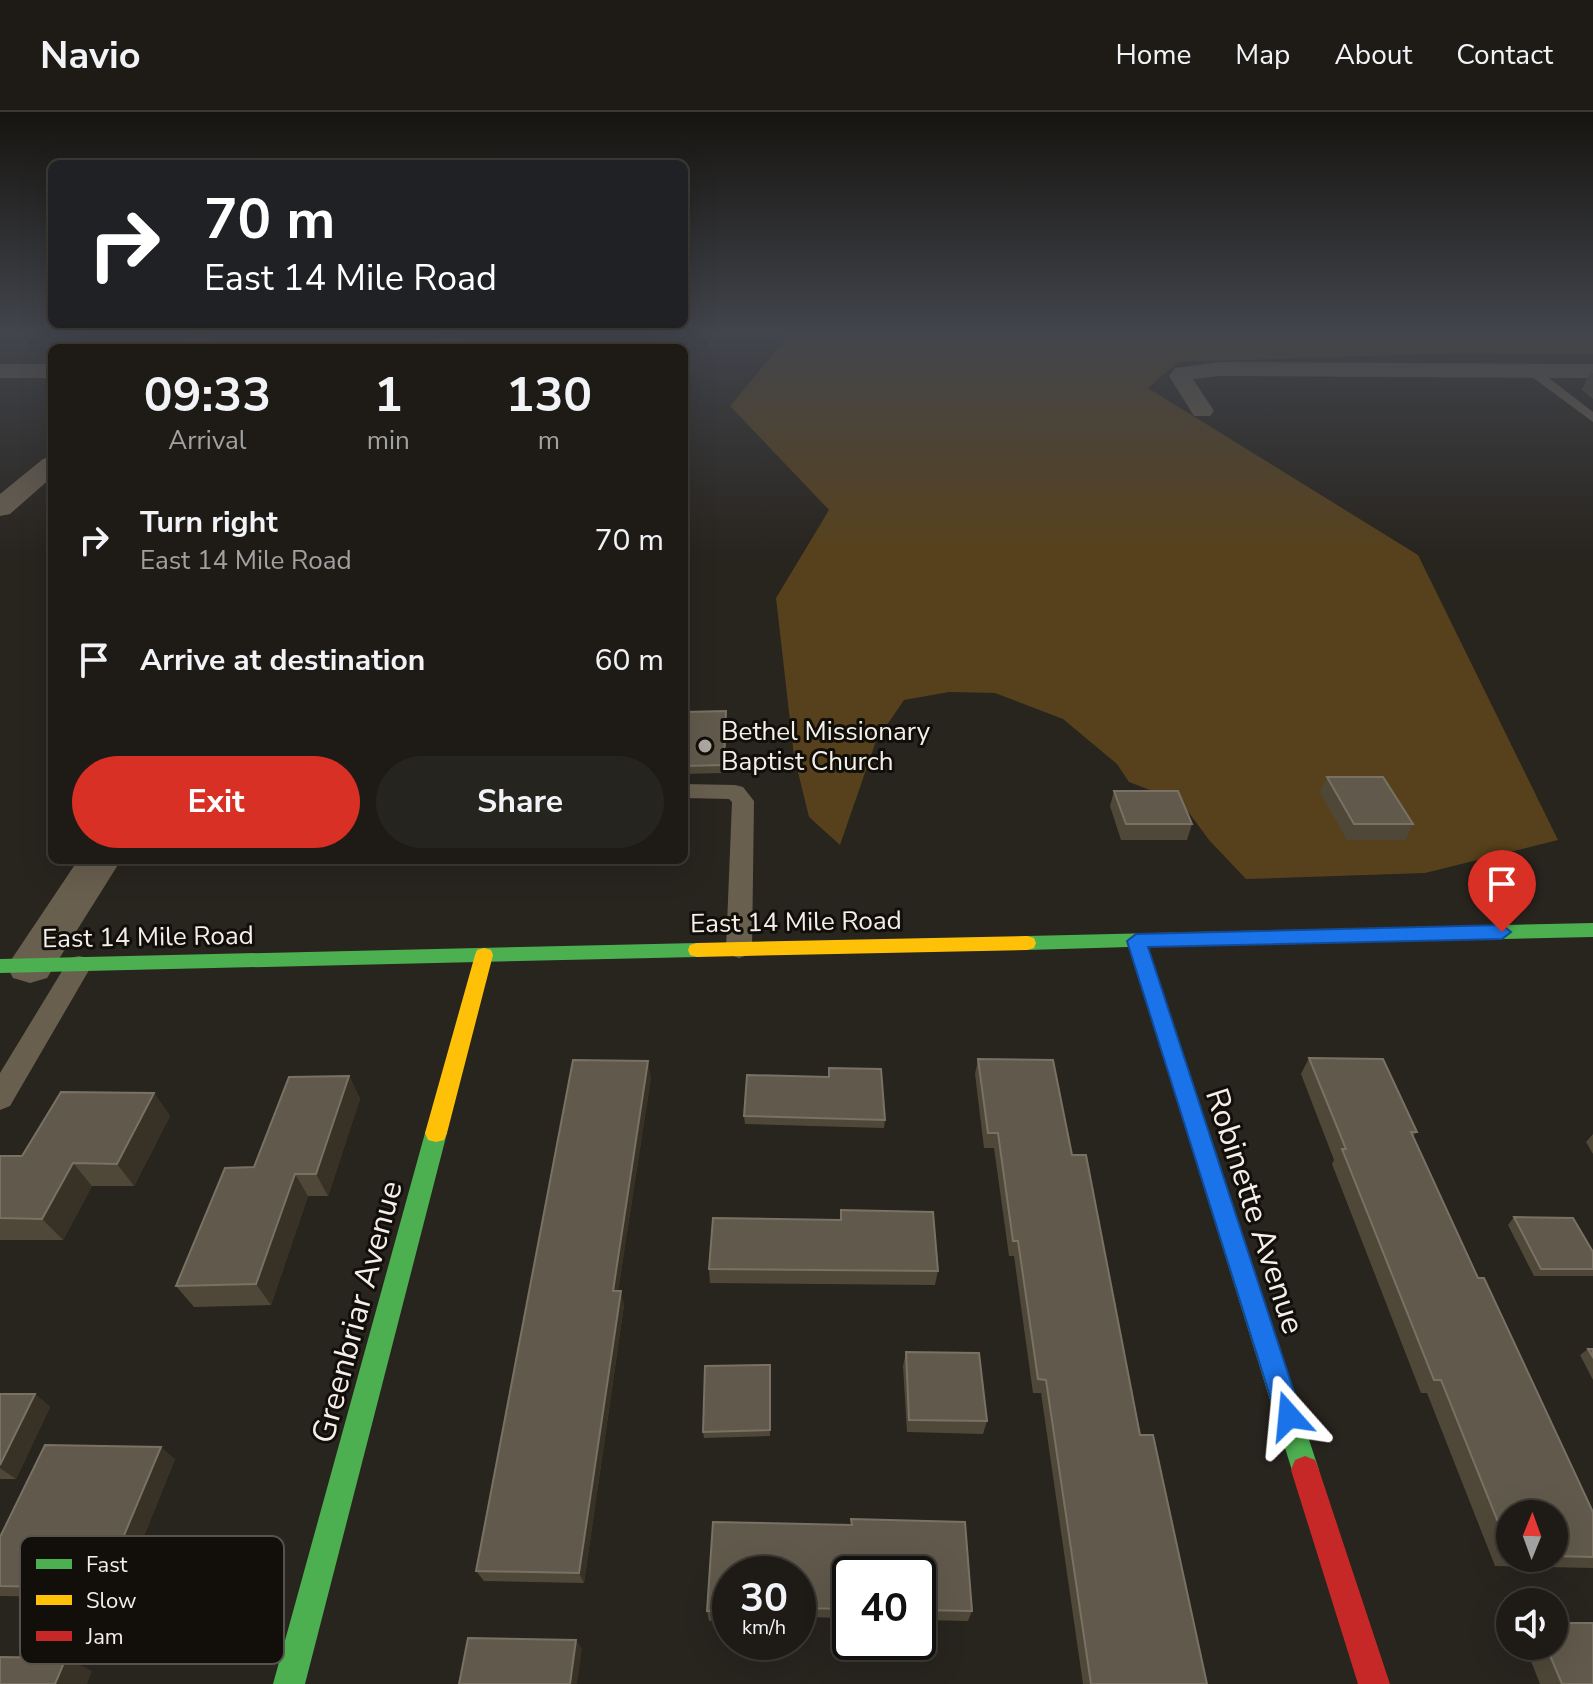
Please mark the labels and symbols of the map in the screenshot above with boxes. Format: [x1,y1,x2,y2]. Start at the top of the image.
place label: Bethel Missionary Baptist Church [721,714,931,779]
marker: Bethel Missionary Baptist Church [696,737,714,755]
pin [1468,850,1536,932]
street label: East 14 Mile Road [690,903,902,941]
street label: East 14 Mile Road [42,918,254,956]
street label: Robinette Avenue [1195,1083,1315,1339]
street label: Greenbriar Avenue [301,1176,413,1448]
position arrow [1247,1374,1331,1458]
north arrow [1496,1500,1568,1572]
legend [20,1536,284,1664]
text: Fast [86,1550,128,1580]
speed limit sign: 40 [832,1556,936,1660]
text: Slow [86,1586,137,1616]
text: Jam [85,1622,124,1652]

